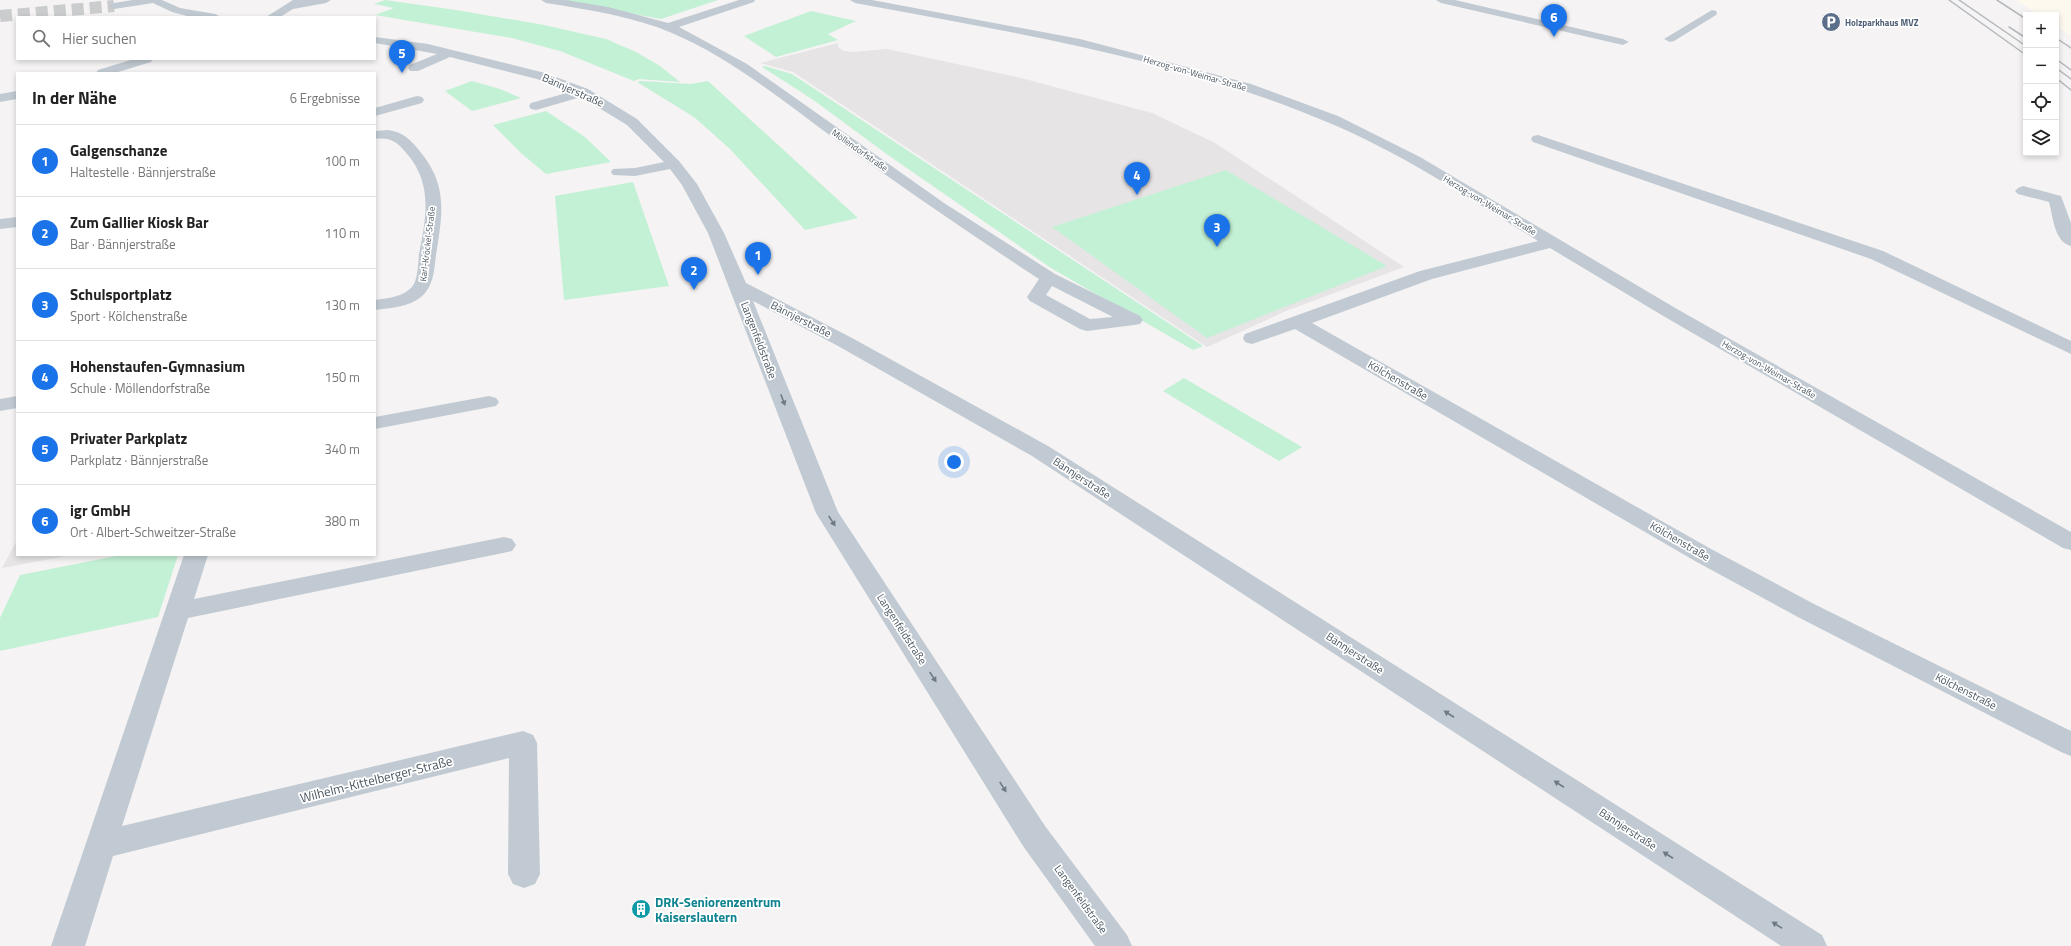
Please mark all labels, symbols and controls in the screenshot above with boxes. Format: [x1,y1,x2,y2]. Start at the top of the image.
pin: 6 [1541,4,1567,37]
parking icon: Holzparkhaus MVZ [1820,11,1842,33]
map controls [2023,12,2059,156]
button: + [2023,12,2059,48]
search box [16,16,376,60]
place label: Holzparkhaus MVZ [1845,16,1919,29]
icon: search [30,27,52,49]
text: Hier suchen [62,27,137,50]
pin: 5 [389,40,415,73]
button: − [2023,48,2059,84]
street label: Herzog-von-Weimar-Straße [1142,52,1248,94]
street label: Bännjerstraße [540,69,607,111]
button: locate [2023,84,2059,120]
text: In der Nähe [32,85,117,111]
text: 6 Ergebnisse [290,88,360,108]
button: layers [2023,120,2059,156]
street label: Möllendorfstraße [829,126,891,175]
text: Galgenschanze [70,139,167,162]
text: 1 [41,151,49,171]
text: 100 m [324,151,360,171]
text: Haltestelle · Bännjerstraße [70,162,216,182]
pin: 4 [1124,162,1150,195]
street label: Herzog-von-Weimar-Straße [1441,172,1539,238]
street label: Karl-Kröckel-Straße [416,205,438,282]
text: Zum Gallier Kiosk Bar [70,211,209,234]
pin: 3 [1204,214,1230,247]
text: 2 [41,223,49,243]
text: 110 m [324,223,360,243]
text: Bar · Bännjerstraße [70,234,176,254]
pin: 1 [745,242,771,275]
pin: 2 [681,257,707,290]
text: Schulsportplatz [70,283,172,306]
text: 3 [41,295,49,315]
text: 130 m [324,295,360,315]
street label: Bännjerstraße [768,297,834,341]
street label: Langenfeldstraße [737,299,781,381]
text: Sport · Kölchenstraße [70,306,187,326]
street label: Herzog-von-Weimar-Straße [1720,337,1819,401]
text: Hohenstaufen-Gymnasium [70,355,245,378]
street label: Kölchenstraße [1365,356,1431,404]
text: 4 [41,367,49,387]
text: 150 m [324,367,360,387]
text: Schule · Möllendorfstraße [70,378,210,398]
one-way arrow [780,395,786,406]
text: Privater Parkplatz [70,427,187,450]
text: 5 [41,439,49,459]
text: 340 m [324,439,360,459]
text: Parkplatz · Bännjerstraße [70,450,208,470]
your location [944,452,964,472]
street label: Bännjerstraße [1050,453,1114,503]
text: igr GmbH [70,499,131,522]
text: 6 [41,511,49,531]
text: 380 m [324,511,360,531]
one-way arrow [829,515,836,526]
street label: Kölchenstraße [1647,517,1713,565]
text: Ort · Albert-Schweitzer-Straße [70,522,236,542]
street label: Langenfeldstraße [873,590,931,668]
street label: Bännjerstraße [1323,628,1387,678]
street label: Kölchenstraße [1933,669,2000,713]
one-way arrow [929,671,936,683]
one-way arrow [1444,710,1454,718]
street label: Wilhelm-Kittelberger-Straße [298,750,454,808]
one-way arrow [999,781,1006,793]
one-way arrow [1553,781,1565,788]
street label: Bännjerstraße [1596,804,1660,854]
one-way arrow [1662,851,1674,858]
street label: Langenfeldstraße [1051,861,1112,937]
place label: DRK-Seniorenzentrum Kaiserslautern [655,892,781,927]
building icon: DRK-Seniorenzentrum Kaiserslautern [630,898,652,920]
one-way arrow [1772,921,1783,929]

